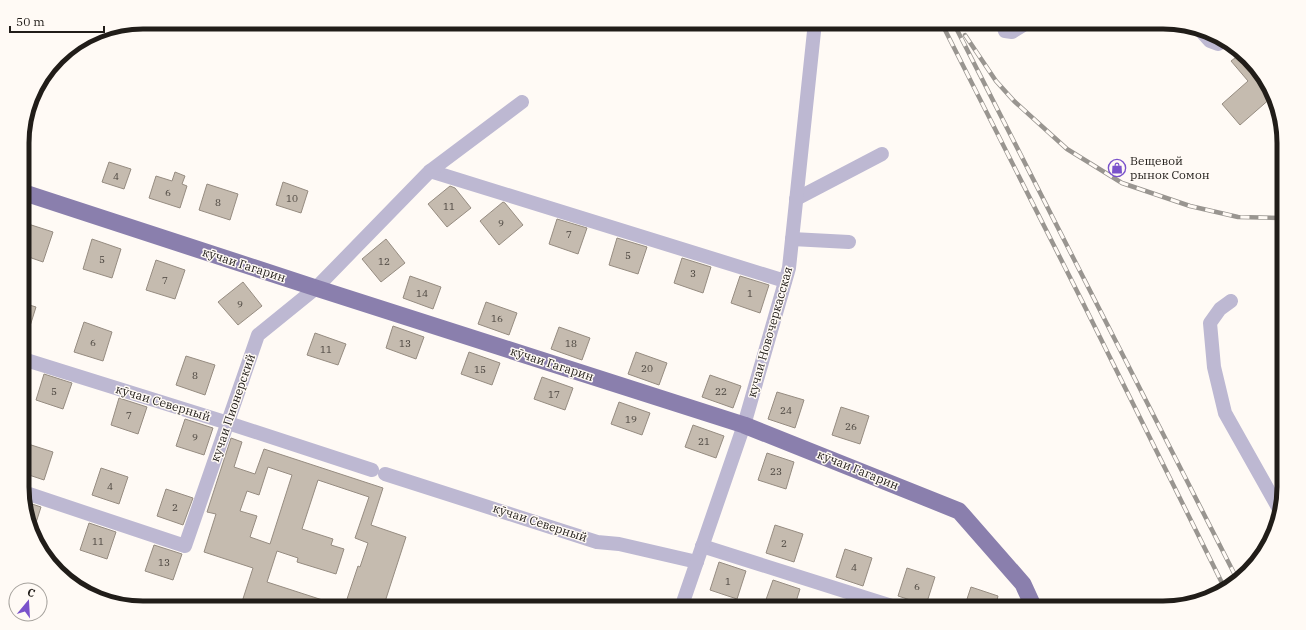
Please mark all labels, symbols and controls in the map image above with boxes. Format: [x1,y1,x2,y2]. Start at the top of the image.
scale bar [10,8,104,34]
text: 50 m [16,14,45,29]
place label: Вещевой рынок Сомон [1130,153,1210,182]
shop icon: Вещевой рынок Сомон [1107,158,1127,178]
house number: 4 [113,170,119,183]
house number: 6 [165,186,171,199]
house number: 10 [286,192,298,205]
house number: 8 [215,196,221,209]
house number: 11 [443,200,455,213]
house number: 9 [498,217,504,230]
house number: 7 [566,228,572,241]
street label: кӯчаи Гагарин [201,244,288,285]
house number: 5 [625,249,631,262]
house number: 5 [99,253,105,266]
house number: 12 [378,255,390,268]
street label: кучаи Новочеркасская [744,265,795,399]
house number: 3 [690,267,696,280]
house number: 7 [162,274,168,287]
house number: 14 [416,287,428,300]
house number: 1 [747,287,753,300]
house number: 9 [237,298,243,311]
house number: 16 [491,312,503,325]
house number: 6 [90,336,96,349]
house number: 13 [399,337,411,350]
house number: 18 [565,337,577,350]
house number: 11 [320,343,332,356]
street label: кӯчаи Гагарин [509,343,596,384]
street label: кучаи Пионерский [207,352,258,464]
house number: 20 [641,362,653,375]
house number: 15 [474,363,486,376]
house number: 8 [192,369,198,382]
street label: кӯчаи Северный [114,381,212,424]
house number: 5 [51,385,57,398]
house number: 22 [715,385,727,398]
house number: 17 [548,388,560,401]
house number: 24 [780,404,792,417]
house number: 7 [126,409,132,422]
house number: 19 [625,413,637,426]
house number: 26 [845,420,857,433]
house number: 9 [192,431,198,444]
house number: 21 [698,435,710,448]
street label: кӯчаи Гагарин [815,446,901,493]
house number: 23 [770,465,782,478]
house number: 4 [107,480,113,493]
street label: кӯчаи Северный [491,500,589,545]
house number: 2 [172,501,178,514]
house number: 11 [92,535,104,548]
house number: 2 [781,537,787,550]
house number: 13 [158,556,170,569]
house number: 4 [851,561,857,574]
house number: 1 [725,575,731,588]
house number: 6 [914,580,920,593]
north arrow [8,582,48,622]
text: С [25,585,37,600]

